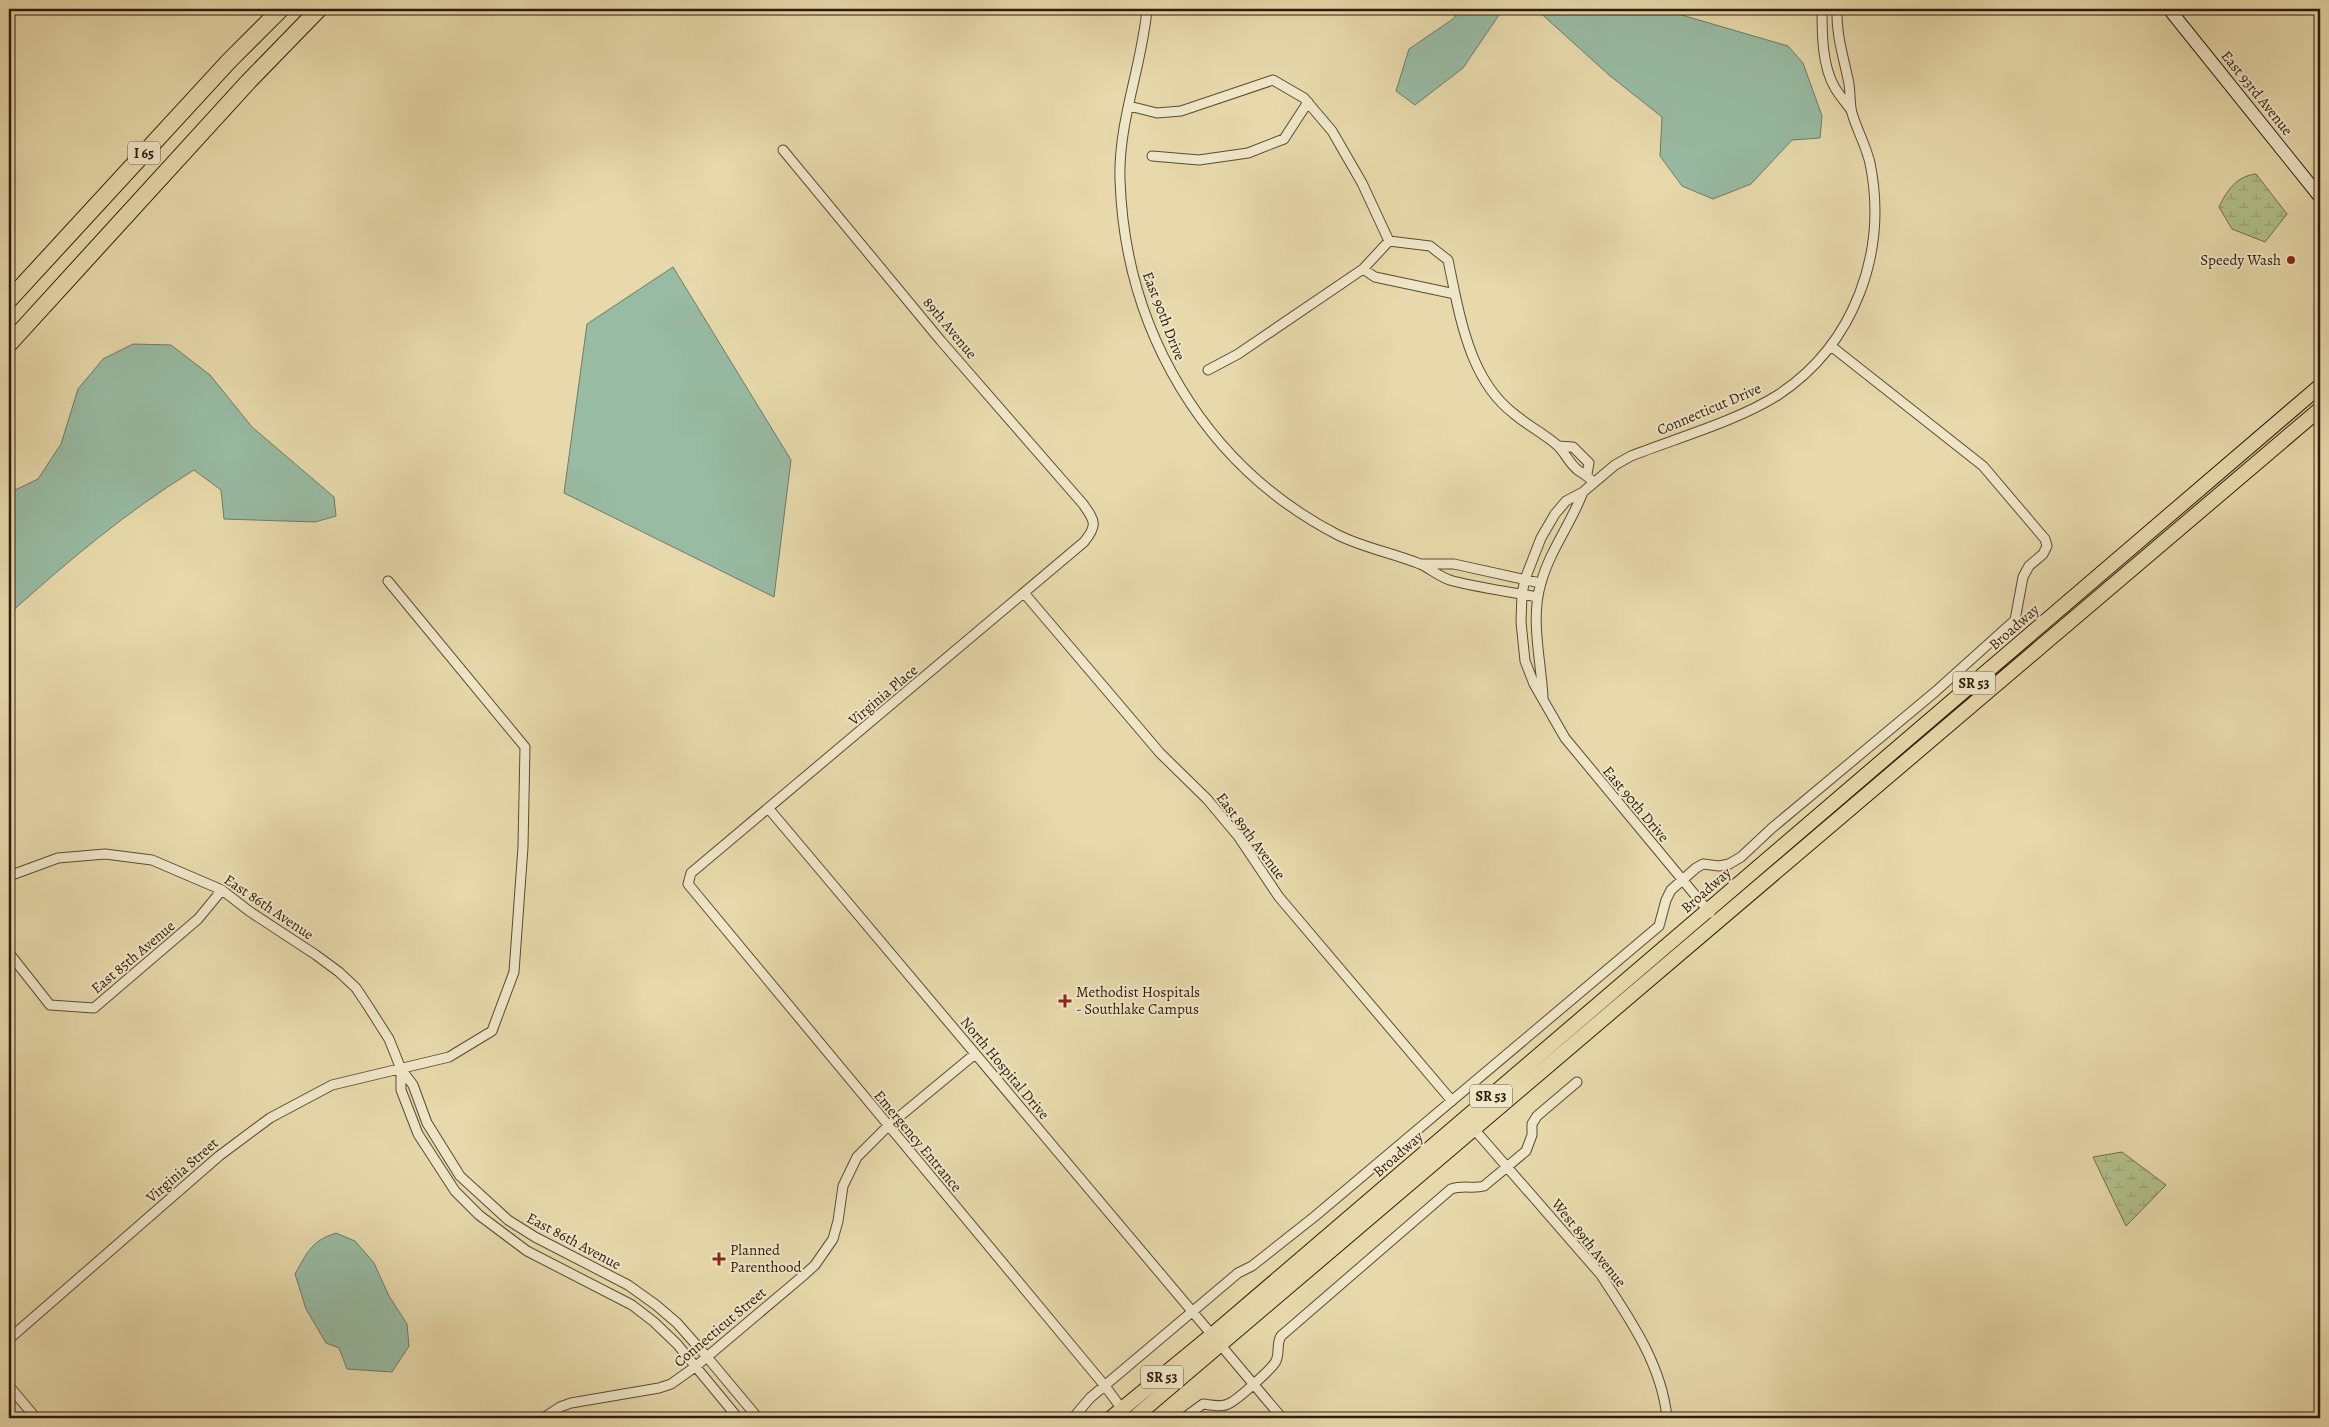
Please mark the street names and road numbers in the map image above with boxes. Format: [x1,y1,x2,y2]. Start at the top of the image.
street label: East 93rd Avenue [2217,46,2298,140]
road number: I 65 [128,142,160,164]
street label: East 90th Drive [1138,269,1190,364]
street label: 89th Avenue [918,293,982,363]
street label: Connecticut Drive [1654,378,1764,440]
street label: Broadway [1985,599,2044,654]
street label: Virginia Place [843,660,922,730]
road number: SR 53 [1953,671,1995,694]
street label: East 90th Drive [1598,762,1674,847]
street label: East 89th Avenue [1212,788,1291,884]
street label: Broadway [1677,862,1736,917]
street label: East 86th Avenue [220,870,318,945]
street label: East 85th Avenue [87,916,179,998]
street label: North Hospital Drive [956,1012,1054,1124]
road number: SR 53 [1470,1084,1512,1108]
street label: Emergency Entrance [869,1086,967,1196]
street label: Broadway [1369,1126,1428,1181]
street label: Virginia Street [141,1133,222,1208]
street label: West 89th Avenue [1547,1194,1631,1292]
street label: East 86th Avenue [523,1208,625,1274]
street label: Connecticut Street [670,1282,770,1371]
road number: SR 53 [1141,1365,1183,1388]

